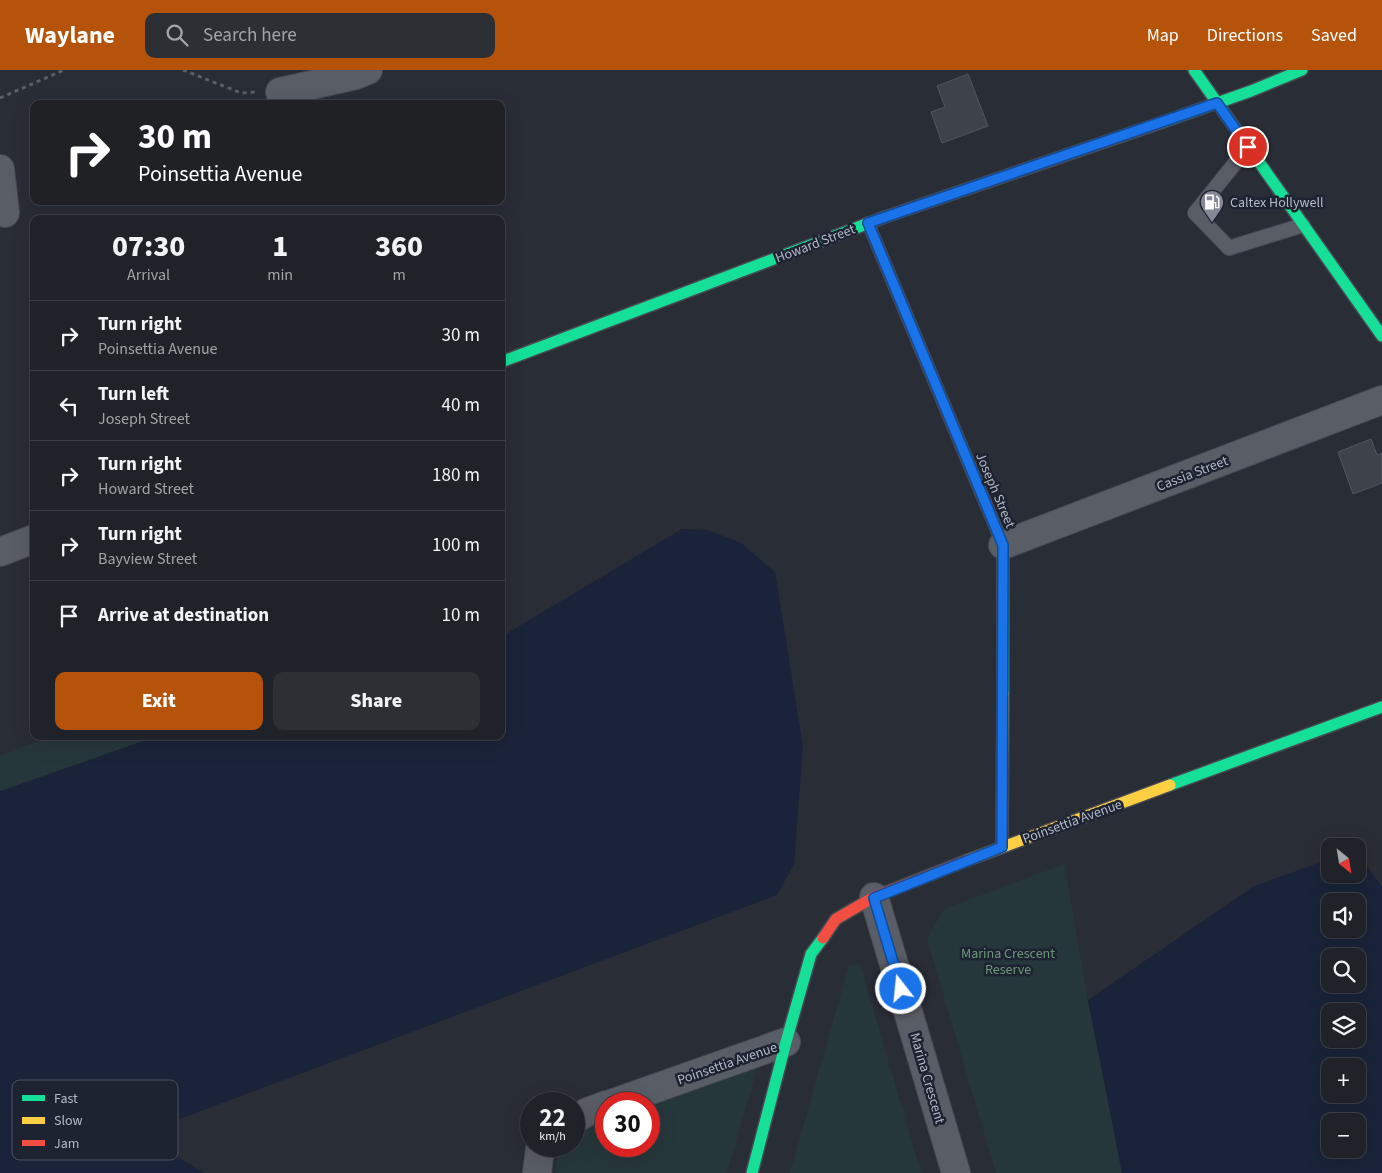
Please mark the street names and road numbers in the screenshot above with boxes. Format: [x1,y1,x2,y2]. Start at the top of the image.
street label: Howard Street [773,219,858,268]
street label: Joseph Street [970,450,1020,532]
street label: Cassia Street [1154,451,1231,497]
street label: Poinsettia Avenue [1020,795,1125,849]
street label: Marina Crescent [904,1030,950,1126]
street label: Poinsettia Avenue [675,1037,780,1090]

